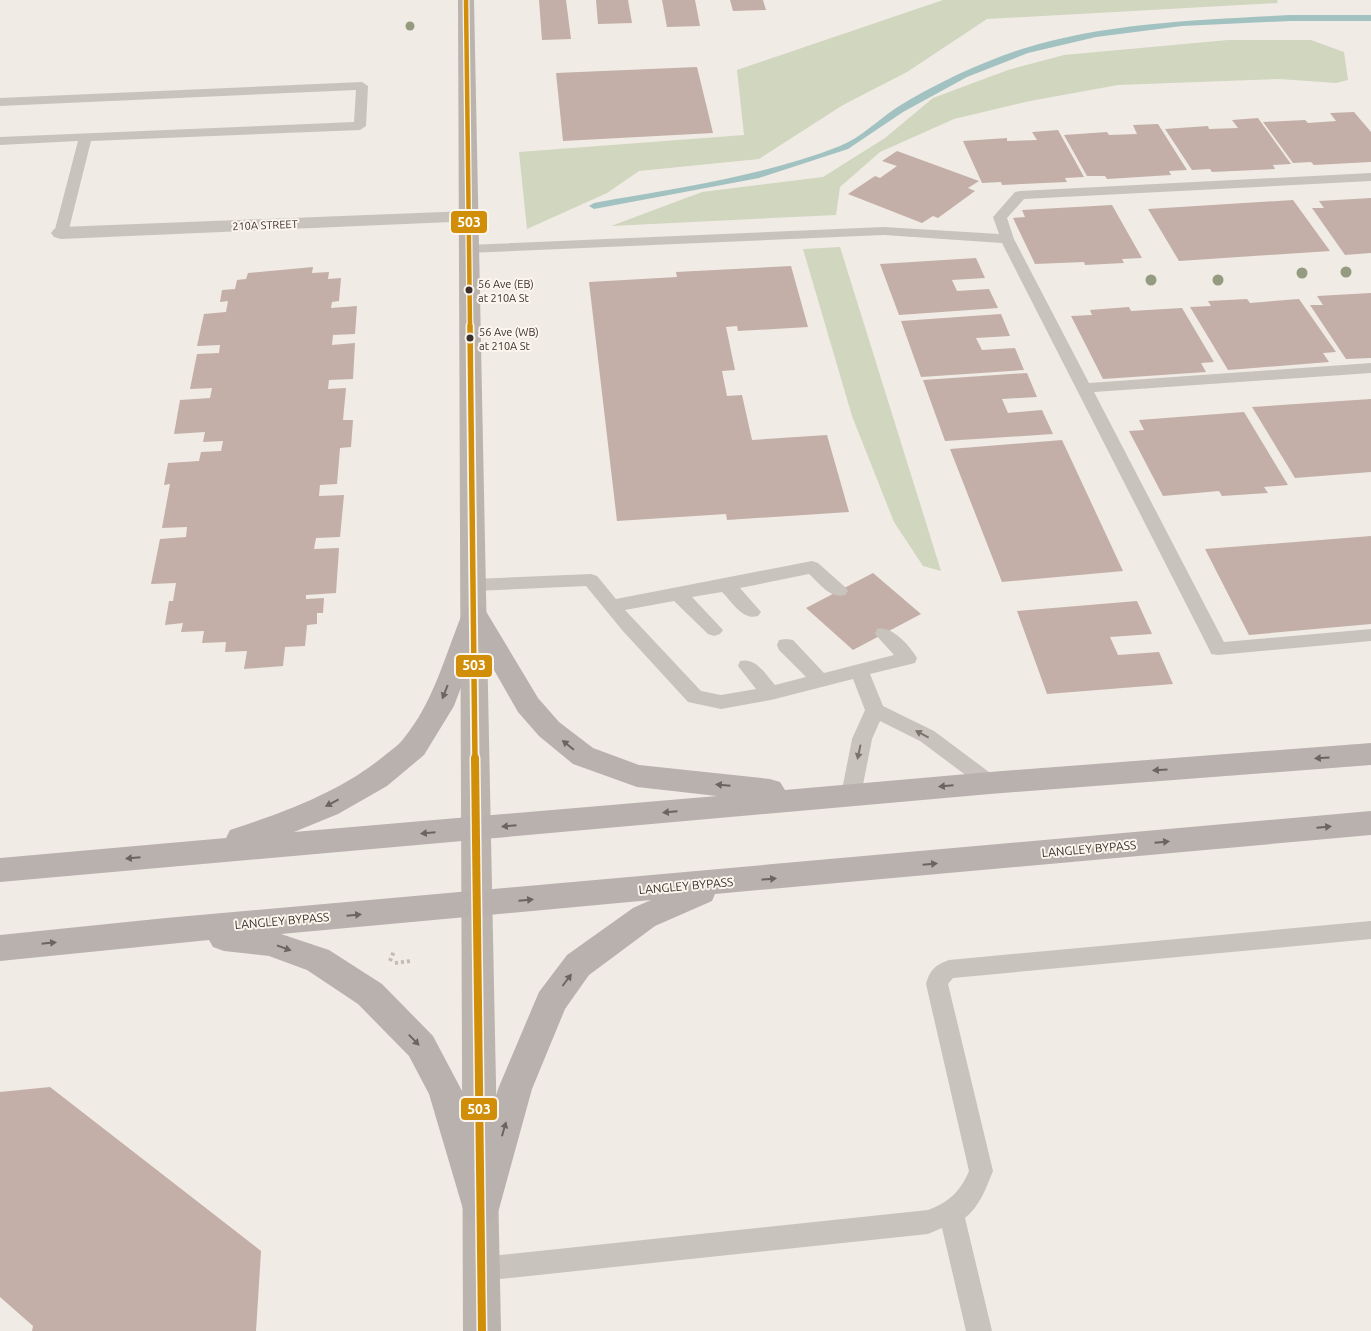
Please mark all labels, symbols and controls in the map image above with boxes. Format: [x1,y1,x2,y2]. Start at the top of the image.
line badge: 503 [450,210,488,234]
text: 503 [457,214,481,230]
street label: 210A STREET [232,218,298,232]
place label: 56 Ave (EB) at 210A St [478,278,534,304]
marker: 56 Ave (EB) at 210A St [464,285,474,295]
place label: 56 Ave (WB) at 210A St [479,326,539,352]
marker: 56 Ave (WB) at 210A St [465,333,475,343]
line badge: 503 [455,654,493,678]
text: 503 [462,657,486,673]
one-way arrow [441,685,448,700]
one-way arrow [915,730,929,738]
one-way arrow [562,739,575,750]
one-way arrow [855,744,863,759]
one-way arrow [1314,754,1330,762]
one-way arrow [1152,766,1168,774]
one-way arrow [714,781,730,789]
one-way arrow [938,783,954,791]
one-way arrow [325,798,339,807]
one-way arrow [662,808,678,816]
one-way arrow [500,822,516,830]
one-way arrow [1316,823,1332,831]
one-way arrow [419,829,435,837]
street label: LANGLEY BYPASS [1041,838,1137,859]
one-way arrow [1154,838,1170,846]
one-way arrow [124,855,140,863]
one-way arrow [923,859,939,867]
one-way arrow [761,874,777,882]
street label: LANGLEY BYPASS [638,875,734,896]
one-way arrow [518,896,534,904]
street label: LANGLEY BYPASS [234,910,330,931]
one-way arrow [347,910,363,918]
one-way arrow [41,939,57,947]
one-way arrow [276,945,291,952]
one-way arrow [562,973,572,987]
one-way arrow [408,1034,420,1046]
line badge: 503 [460,1097,498,1121]
text: 503 [467,1101,491,1117]
one-way arrow [501,1121,509,1136]

